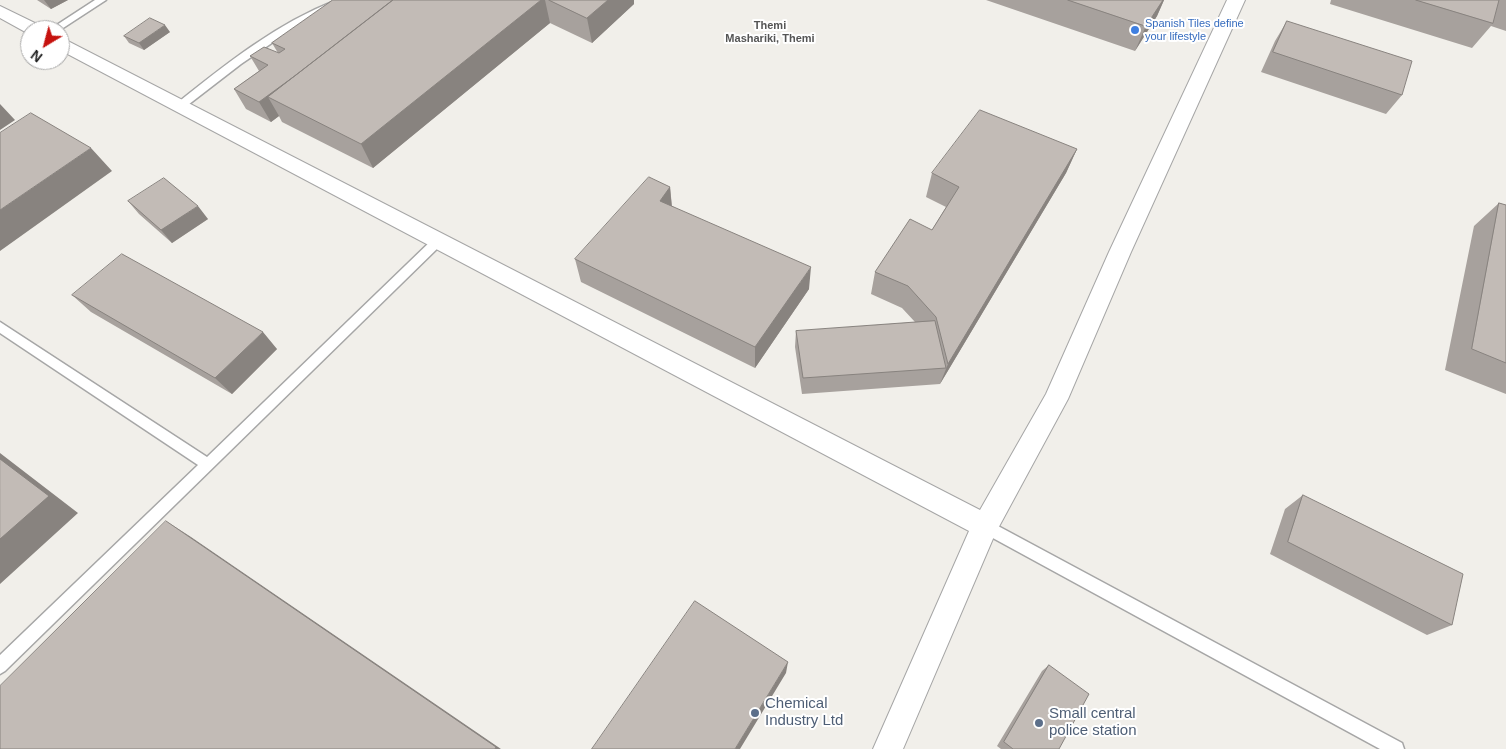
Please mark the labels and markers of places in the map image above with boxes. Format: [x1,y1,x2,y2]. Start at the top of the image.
place label: Spanish Tiles define your lifestyle [1145,17,1244,43]
marker: Spanish Tiles define your lifestyle [1129,24,1141,36]
place label: Chemical Industry Ltd [765,695,843,730]
place label: Small central police station [1049,705,1137,740]
marker: Chemical Industry Ltd [749,707,761,719]
marker: Small central police station [1033,717,1045,729]

